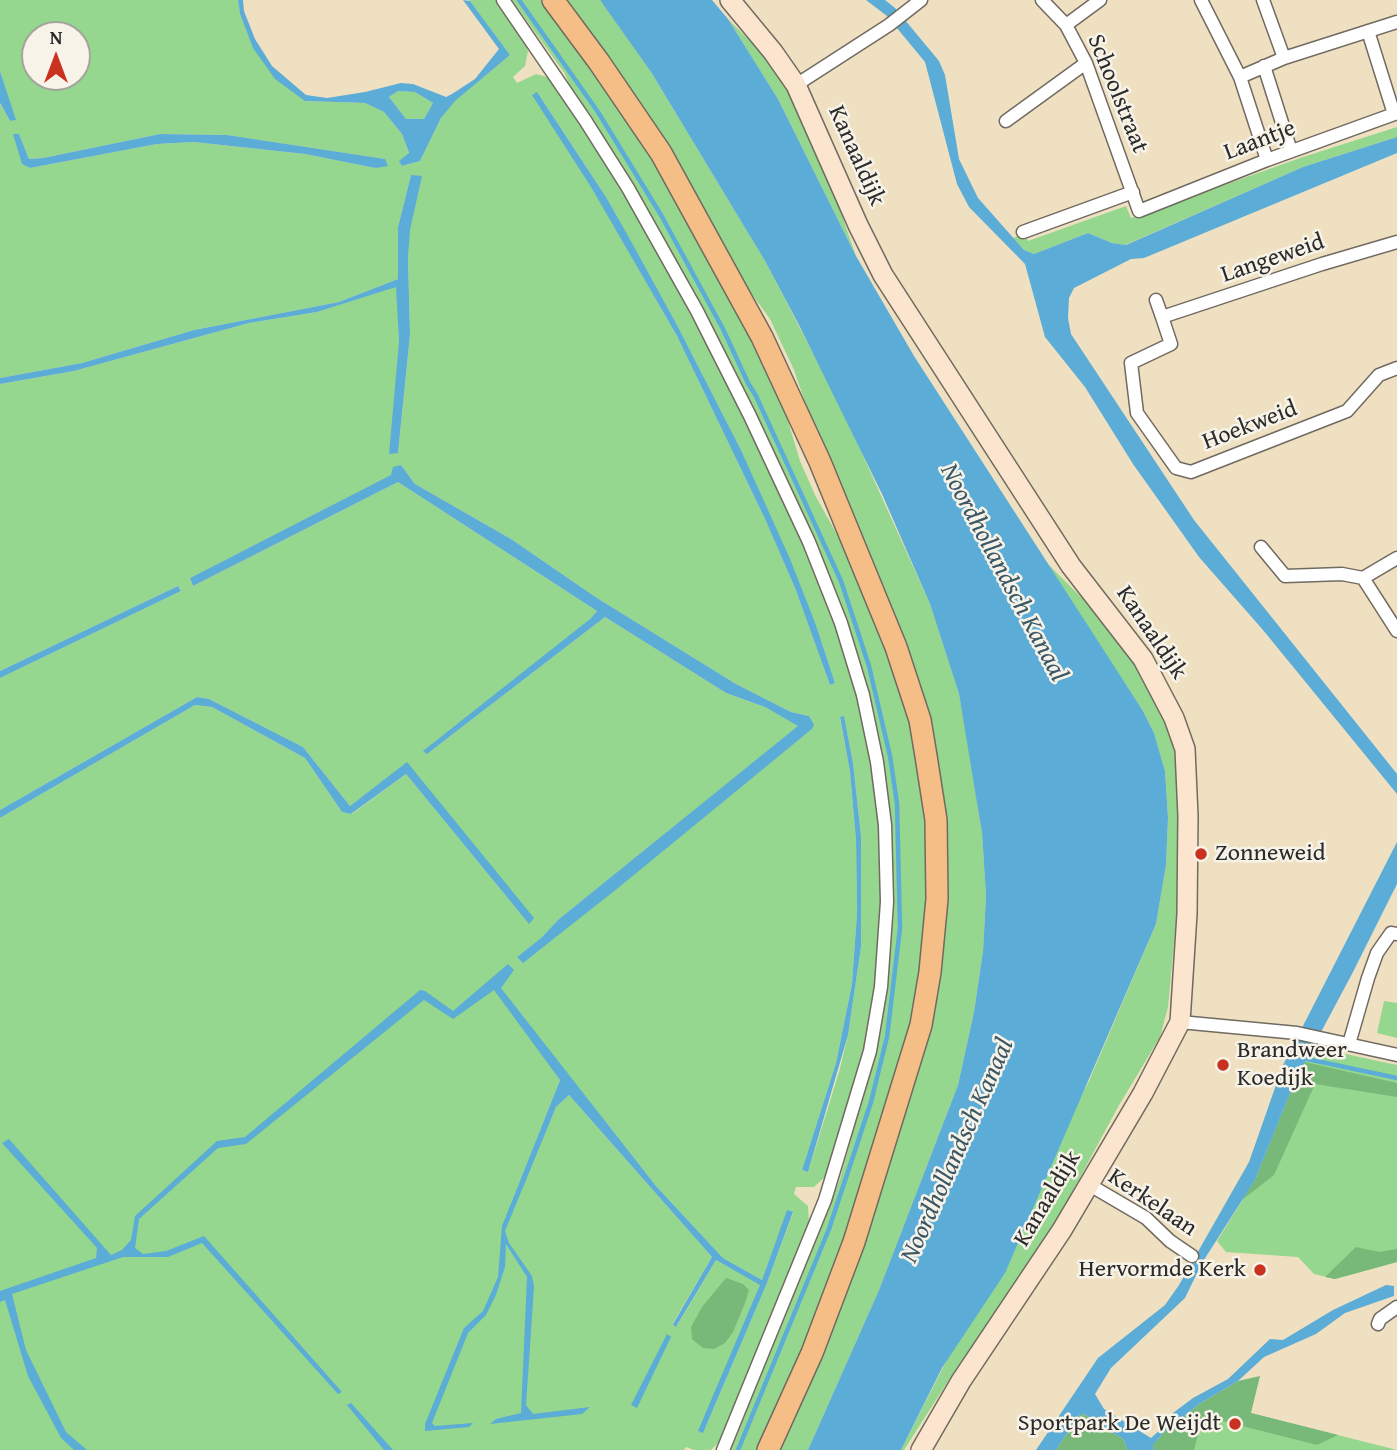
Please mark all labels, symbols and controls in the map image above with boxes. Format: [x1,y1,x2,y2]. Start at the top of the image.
north arrow [21,21,91,91]
text: N [50,23,62,51]
street label: Schoolstraat [1080,30,1154,158]
street label: Kanaaldijk [821,101,891,211]
street label: Laantje [1220,114,1300,168]
street label: Langeweid [1218,228,1328,290]
street label: Hoekweid [1199,395,1301,457]
water label: Noordhollandsch Kanaal [932,459,1074,687]
street label: Kanaaldijk [1109,581,1193,685]
place label: Zonneweid [1215,840,1326,868]
marker: Zonneweid [1193,846,1209,862]
water label: Noordhollandsch Kanaal [894,1034,1022,1268]
place label: Brandweer Koedijk [1237,1037,1347,1093]
marker: Brandweer Koedijk [1215,1057,1231,1073]
street label: Kanaaldijk [1008,1146,1088,1252]
street label: Kerkelaan [1102,1163,1202,1243]
place label: Hervormde Kerk [1079,1256,1246,1284]
marker: Hervormde Kerk [1252,1262,1268,1278]
place label: Sportpark De Weijdt [1018,1410,1221,1438]
marker: Sportpark De Weijdt [1227,1416,1243,1432]

